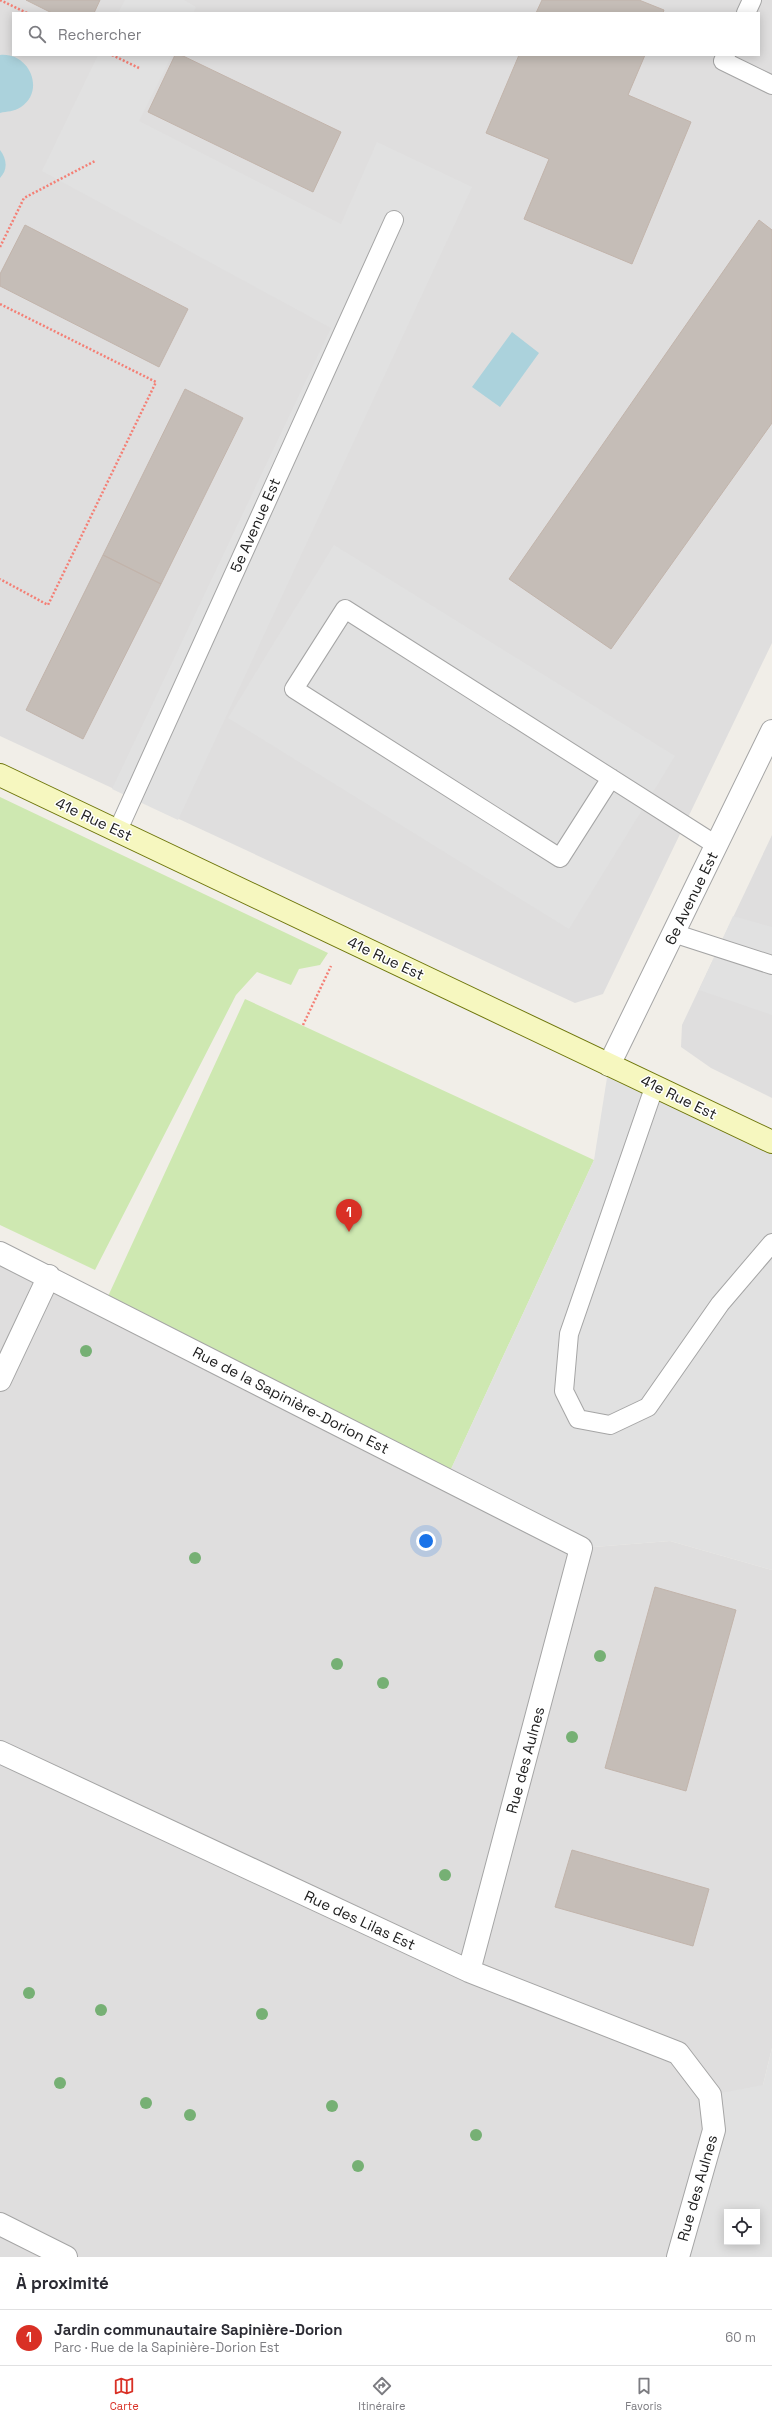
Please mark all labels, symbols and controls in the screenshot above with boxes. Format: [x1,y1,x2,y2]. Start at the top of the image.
search box [12,12,760,56]
icon: search [26,23,48,45]
text: Rechercher [58,25,141,44]
street label: 5e Avenue Est [226,475,284,575]
street label: 41e Rue Est [53,793,135,845]
street label: 6e Avenue Est [660,848,722,948]
street label: 41e Rue Est [345,932,427,984]
street label: 41e Rue Est [638,1070,720,1124]
pin: 1 [336,1199,362,1232]
street label: Rue de la Sapinière-Dorion Est [190,1342,392,1458]
your location [416,1531,436,1551]
street label: Rue des Aulnes [502,1704,548,1815]
street label: Rue des Lilas Est [301,1886,419,1954]
street label: Rue des Aulnes [673,2133,721,2243]
map controls [724,2209,760,2245]
button: locate [724,2209,760,2245]
text: À proximité [16,2272,109,2294]
text: Jardin communautaire Sapinière-Dorion [54,2320,342,2339]
text: 1 [26,2329,32,2346]
text: 60 m [725,2329,756,2346]
text: Parc · Rue de la Sapinière-Dorion Est [54,2339,280,2356]
tab: Carte [110,2375,139,2413]
tab: Itinéraire [358,2375,406,2413]
tab: Favoris [625,2375,662,2413]

